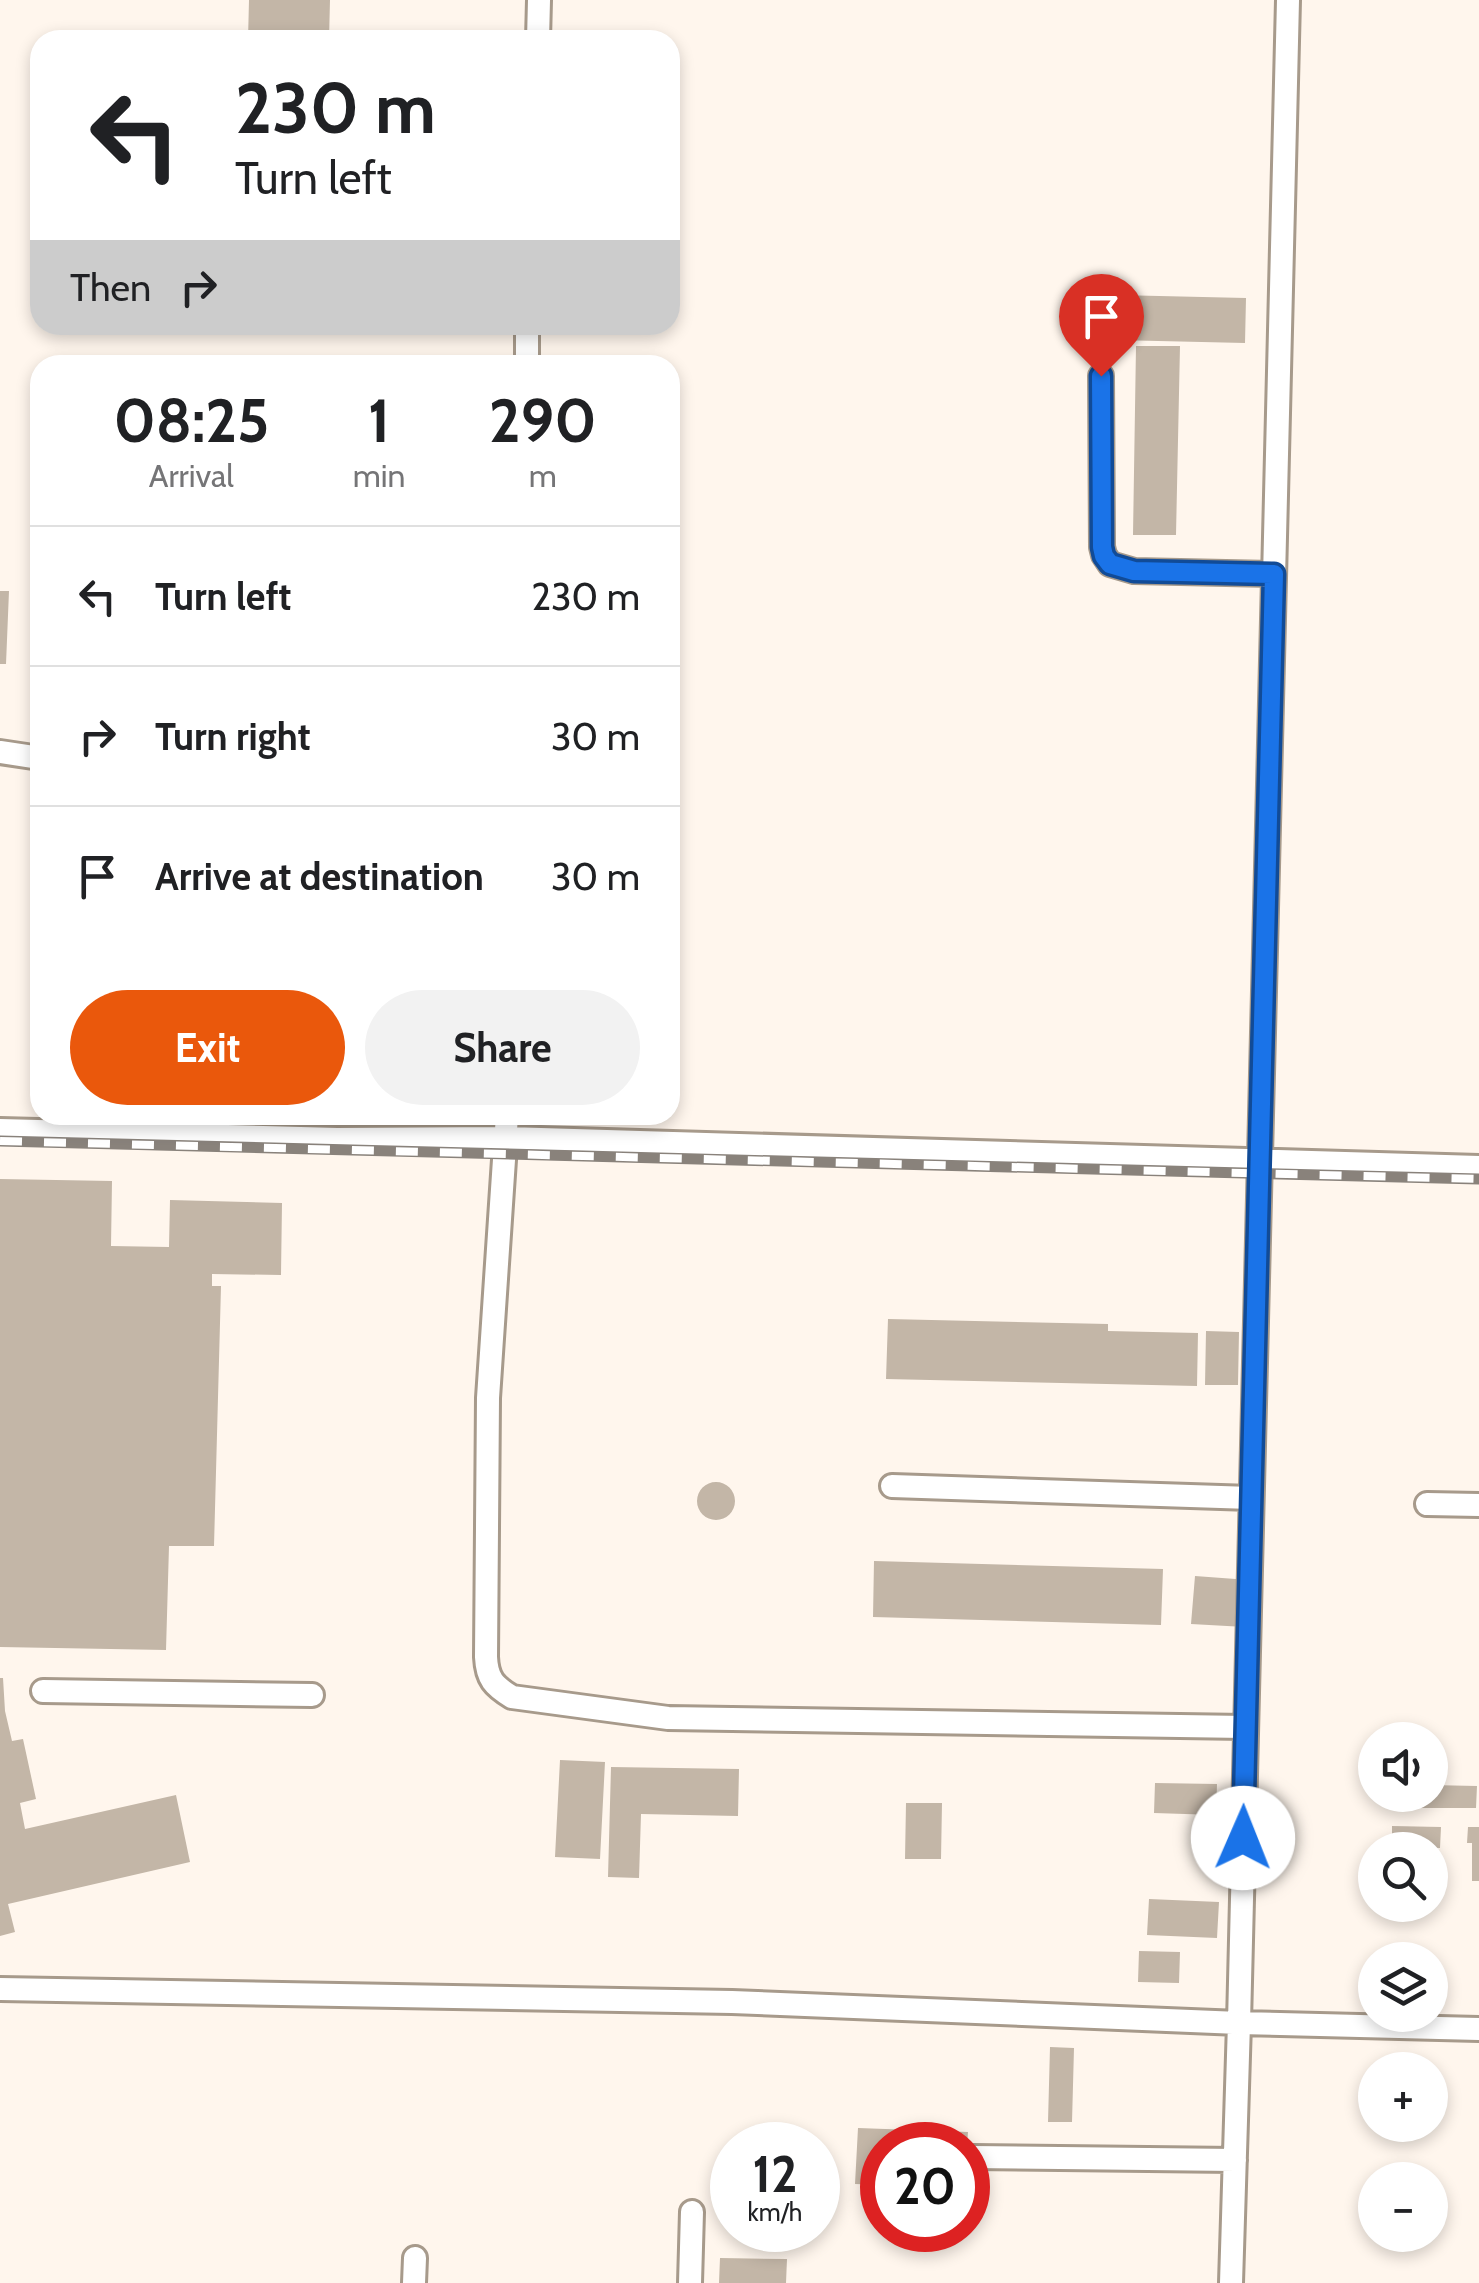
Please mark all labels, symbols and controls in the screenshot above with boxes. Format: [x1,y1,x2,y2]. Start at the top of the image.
text: 230 m [235,65,436,151]
icon: left [70,70,200,200]
text: Turn left [235,151,392,205]
icon: right [171,260,226,315]
text: Then [70,264,151,311]
pin [1059,274,1144,377]
icon: arrive [1074,289,1129,344]
text: 08:25 [113,384,269,457]
text: 1 [368,384,390,457]
text: 290 [489,384,597,457]
text: Arrival [149,456,234,495]
text: min [353,456,405,495]
text: m [529,456,557,495]
icon: left [70,569,125,624]
text: Turn left [155,573,291,620]
text: 230 m [531,573,640,620]
icon: right [70,709,125,764]
text: Turn right [155,713,311,760]
text: 30 m [551,713,640,760]
icon: arrive [70,849,125,904]
text: Arrive at destination [155,853,484,900]
text: 30 m [551,853,640,900]
button: Exit [70,990,345,1105]
button: Share [365,990,640,1105]
map controls [1358,1722,1448,2252]
button: sound [1358,1722,1448,1812]
position arrow [1191,1786,1295,1890]
button: search [1358,1832,1448,1922]
button: layers [1358,1942,1448,2032]
button: + [1358,2052,1448,2142]
speed limit sign: 20 [860,2122,990,2252]
text: 12 [753,2144,797,2205]
button: − [1358,2162,1448,2252]
text: km/h [748,2197,802,2227]

